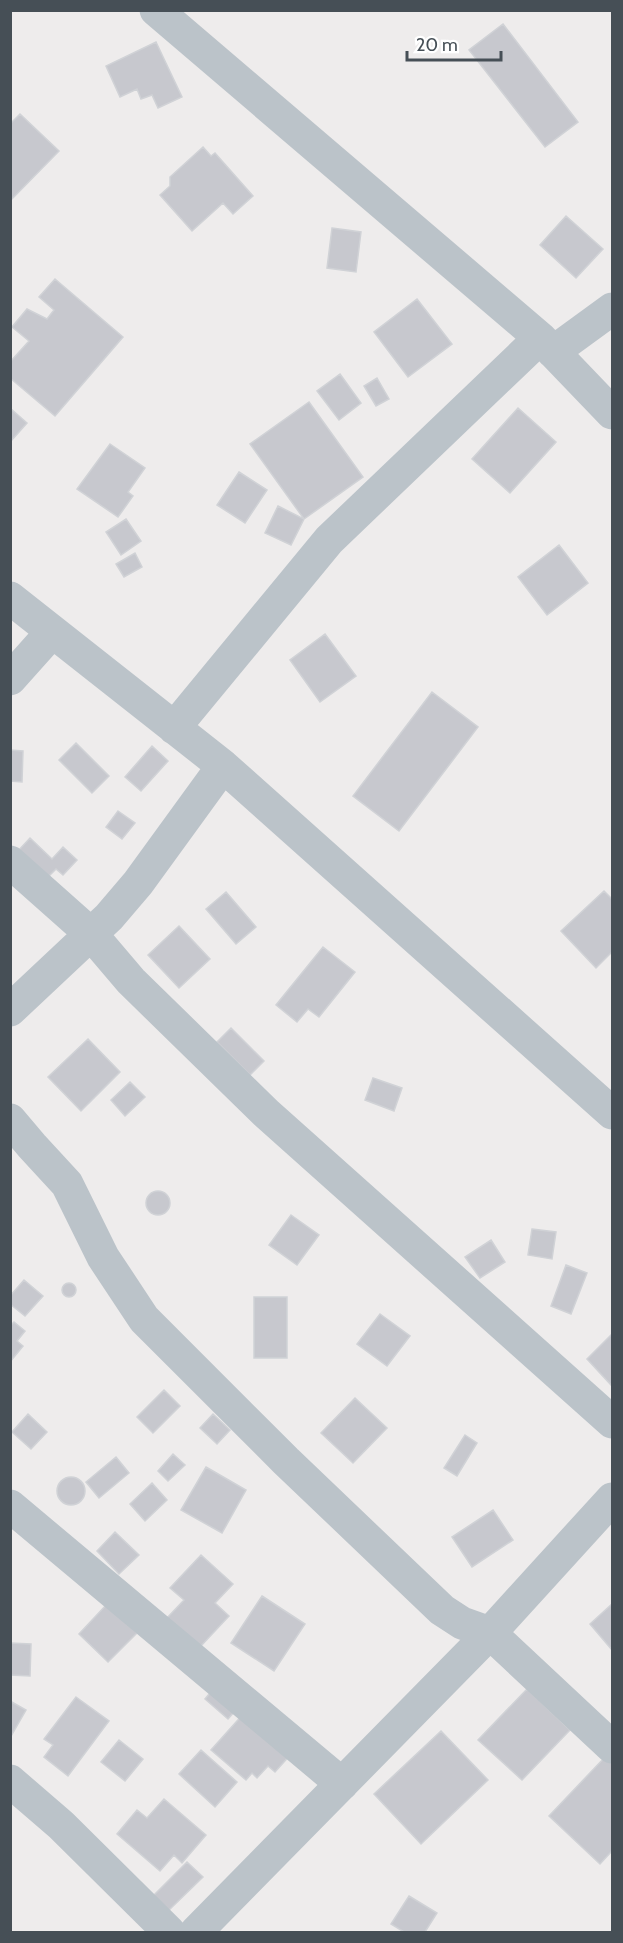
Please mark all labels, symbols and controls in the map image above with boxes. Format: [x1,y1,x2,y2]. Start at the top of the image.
scale bar [407,24,502,62]
text: 20 m [416,34,458,56]

